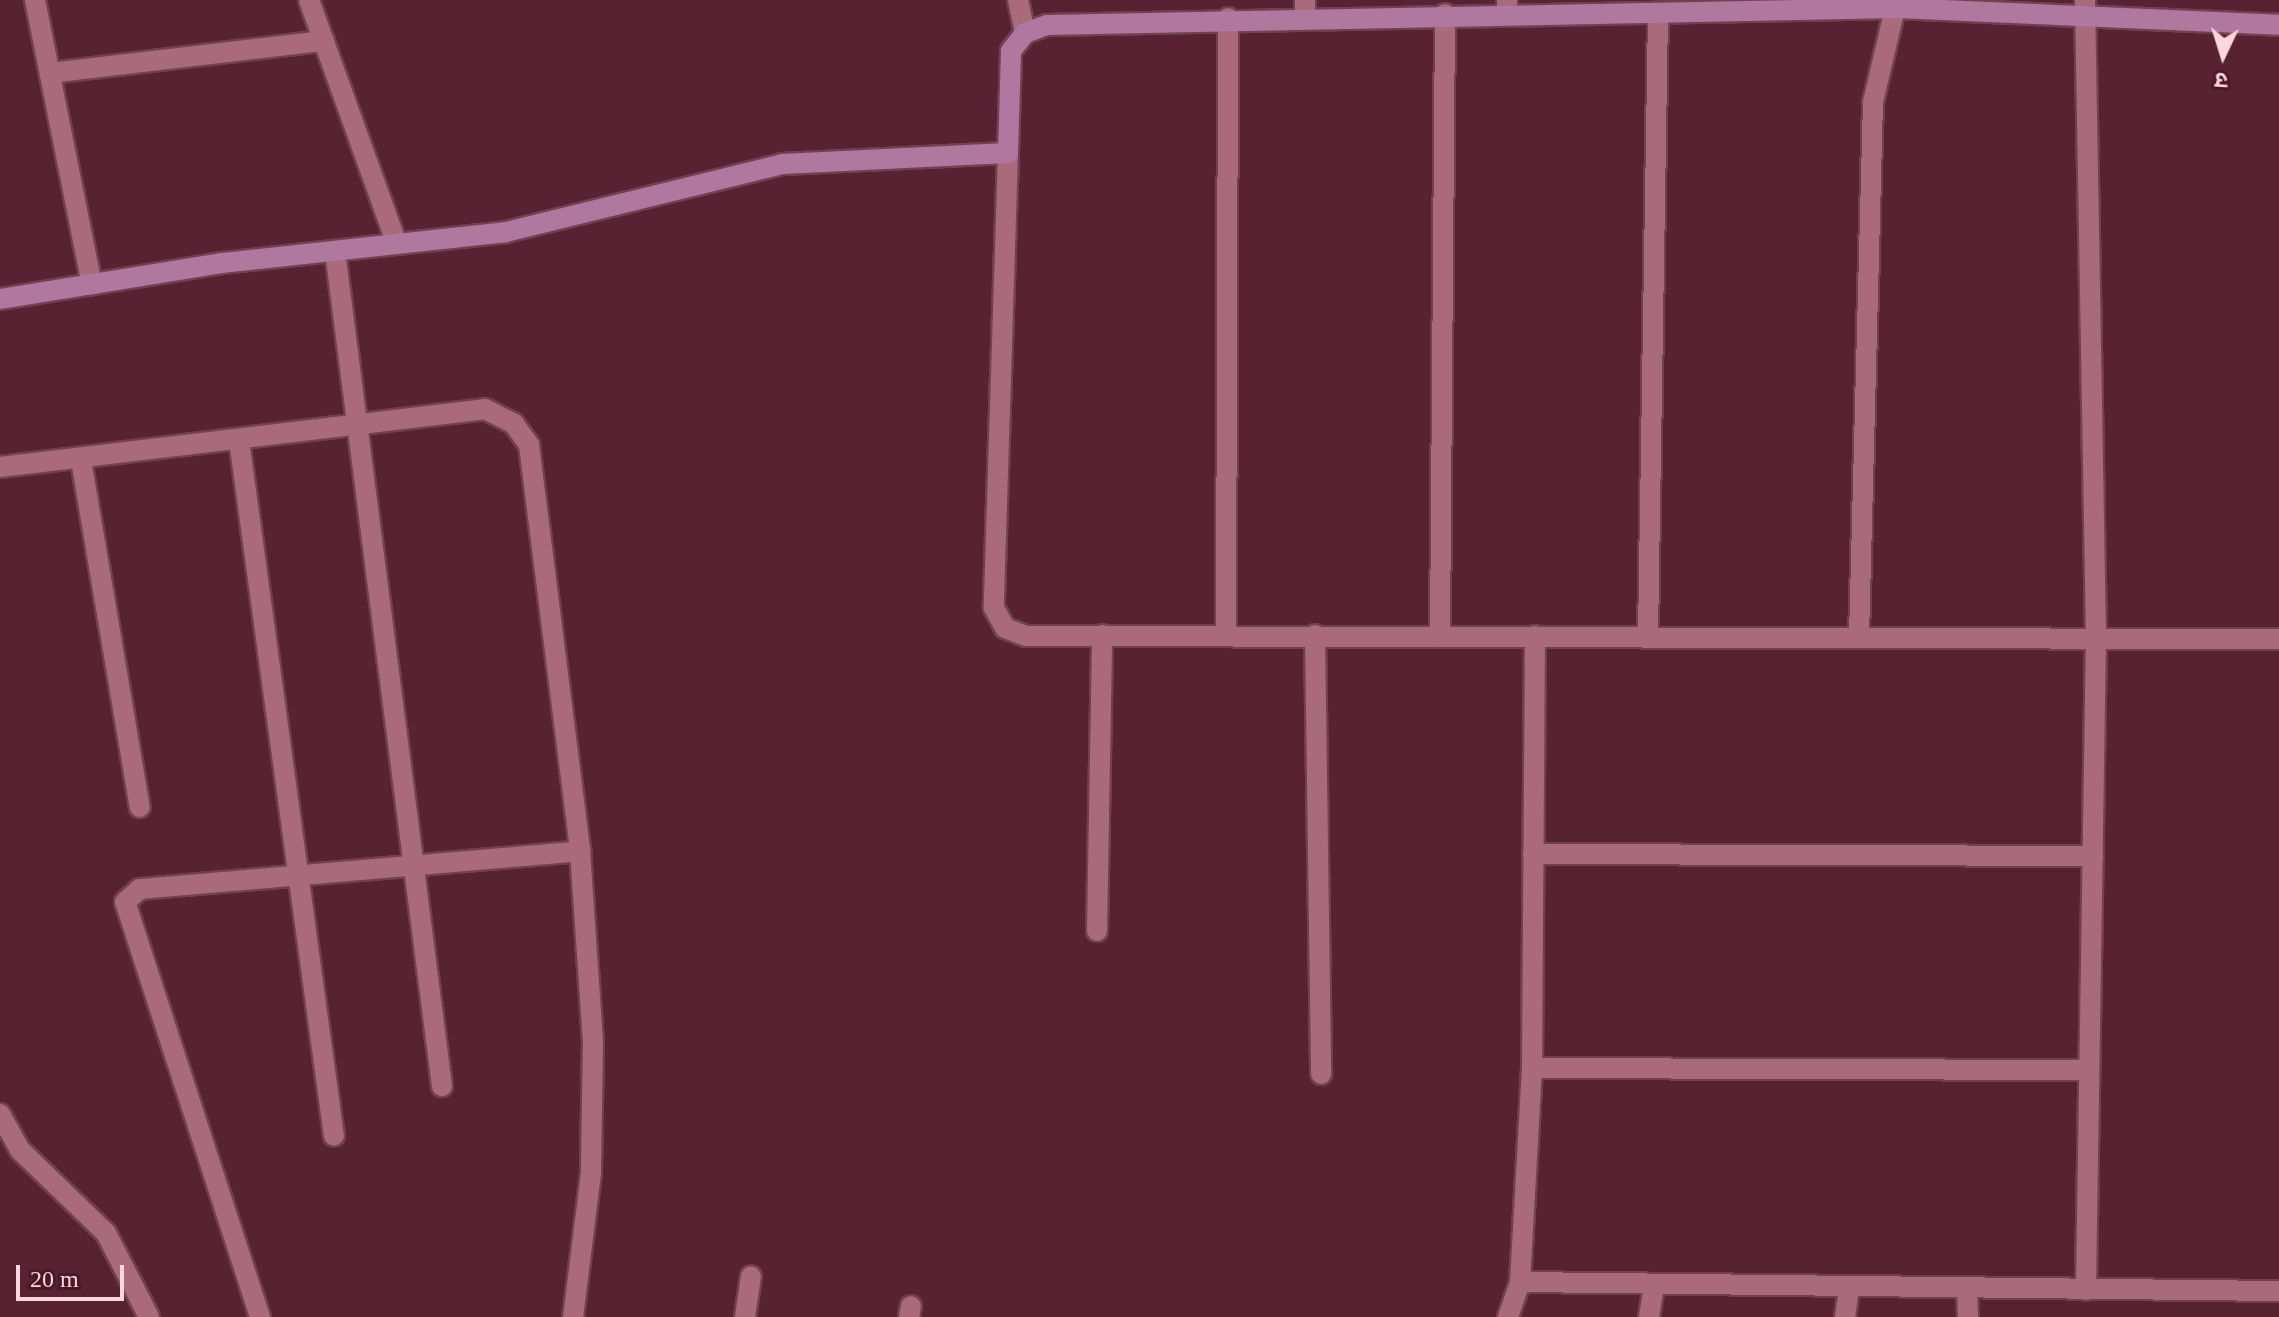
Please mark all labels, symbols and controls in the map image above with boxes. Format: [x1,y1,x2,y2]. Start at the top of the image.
north arrow [2183,16,2263,96]
text: उ [2214,68,2229,93]
scale bar [20,1249,128,1299]
text: 20 m [30,1266,79,1292]

